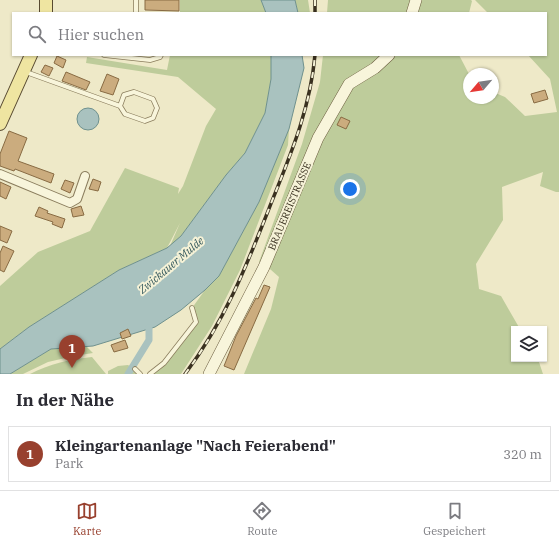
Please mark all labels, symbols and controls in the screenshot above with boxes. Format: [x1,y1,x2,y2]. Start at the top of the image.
search box [12,12,547,56]
icon: search [26,23,48,45]
text: Hier suchen [58,25,144,44]
north arrow [463,68,499,104]
street label: BRAUEREISTRASSE [265,160,314,252]
your location [340,179,360,199]
water label: Zwickauer Mulde [135,234,207,297]
map controls [511,326,547,362]
button: layers [511,326,547,362]
pin: 1 [59,335,85,368]
text: In der Nähe [16,389,114,411]
text: Kleingartenanlage "Nach Feierabend" [55,436,336,455]
text: 1 [26,446,34,463]
text: 320 m [503,446,542,463]
text: Park [55,455,83,472]
tab: Karte [73,500,101,538]
tab: Route [247,500,277,538]
tab: Gespeichert [423,500,486,538]

